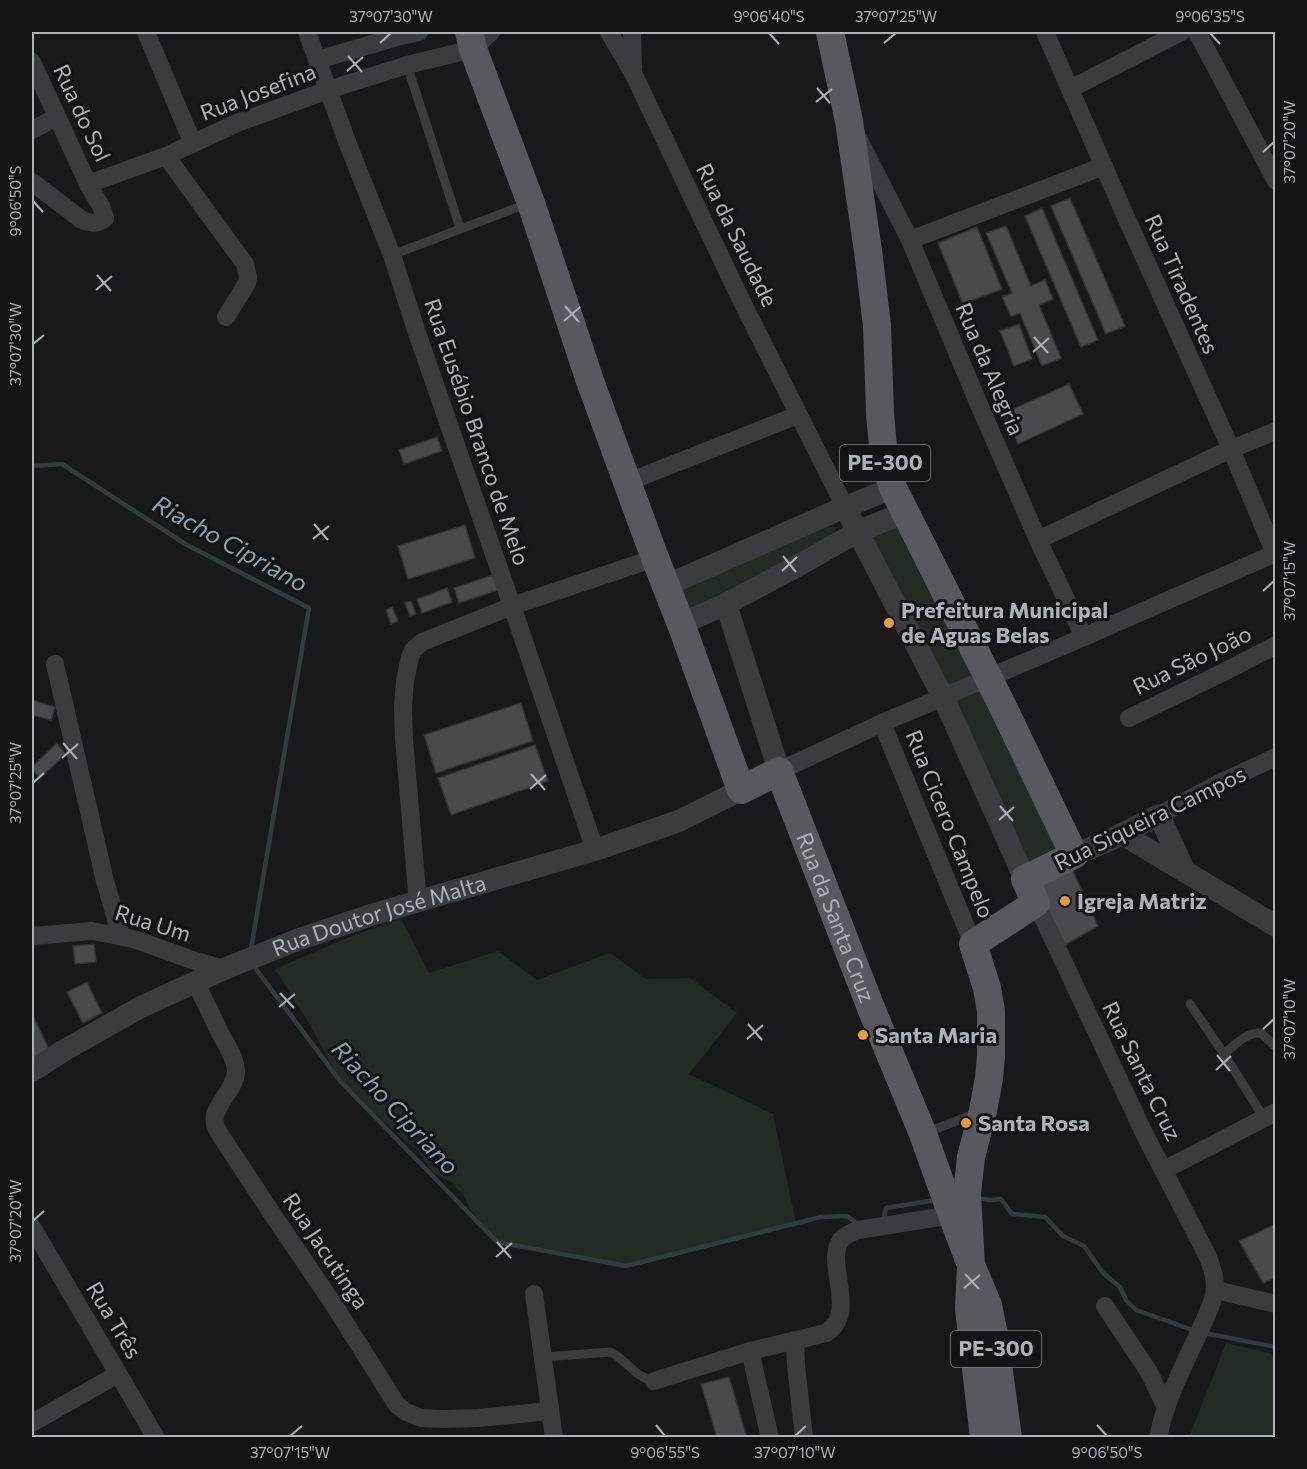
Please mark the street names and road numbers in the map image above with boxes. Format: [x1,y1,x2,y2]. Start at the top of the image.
street label: Rua Josefina [196,57,320,126]
street label: Rua do Sol [48,60,117,166]
street label: Rua da Saudade [691,159,784,311]
street label: Rua Tiradentes [1140,210,1225,358]
street label: Rua Eusébio Branco de Melo [419,295,536,569]
street label: Rua da Alegria [950,298,1030,439]
road number: PE-300 [840,445,930,481]
street label: Rua São João [1128,619,1255,700]
street label: Rua Cicero Campelo [900,726,1001,922]
street label: Rua Siqueira Campos [1050,759,1250,876]
street label: Rua da Santa Cruz [791,828,881,1006]
street label: Rua Doutor José Malta [268,868,489,962]
street label: Rua Um [112,898,194,947]
street label: Rua Santa Cruz [1097,997,1188,1145]
street label: Rua Jacutinga [278,1188,375,1314]
street label: Rua Três [81,1276,148,1363]
road number: PE-300 [951,1331,1041,1367]

